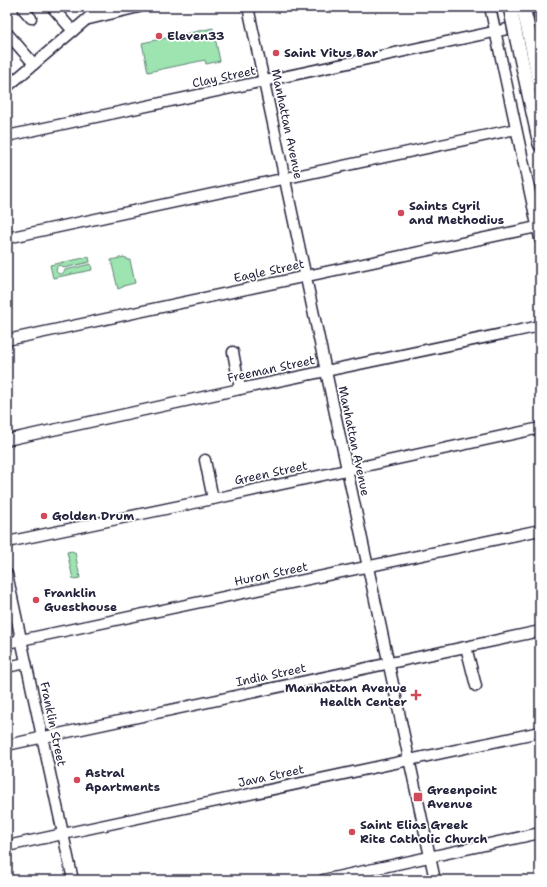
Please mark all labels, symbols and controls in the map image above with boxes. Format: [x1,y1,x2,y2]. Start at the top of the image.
place label: Eleven33 [167,28,224,44]
marker: Eleven33 [154,31,164,41]
place label: Saint Vitus Bar [284,45,379,61]
marker: Saint Vitus Bar [271,48,281,58]
street label: Clay Street [191,62,257,92]
street label: Manhattan Avenue [268,68,307,181]
place label: Saints Cyril and Methodius [409,198,504,228]
marker: Saints Cyril and Methodius [396,208,406,218]
street label: Eagle Street [232,256,306,286]
street label: Freeman Street [226,352,316,386]
street label: Manhattan Avenue [335,385,374,498]
street label: Green Street [233,457,309,489]
place label: Golden Drum [52,508,134,524]
marker: Golden Drum [39,511,49,521]
street label: Huron Street [233,558,309,590]
place label: Franklin Guesthouse [44,585,117,615]
marker: Franklin Guesthouse [31,595,41,605]
street label: India Street [235,660,307,690]
street label: Franklin Street [36,680,70,768]
place label: Manhattan Avenue Health Center [285,680,408,710]
marker: Manhattan Avenue Health Center [410,689,422,701]
street label: Java Street [237,761,305,791]
place label: Astral Apartments [85,765,160,795]
marker: Astral Apartments [72,775,82,785]
place label: Greenpoint Avenue [427,782,497,812]
marker: Greenpoint Avenue [412,791,424,803]
place label: Saint Elias Greek Rite Catholic Church [360,817,488,847]
marker: Saint Elias Greek Rite Catholic Church [347,827,357,837]

